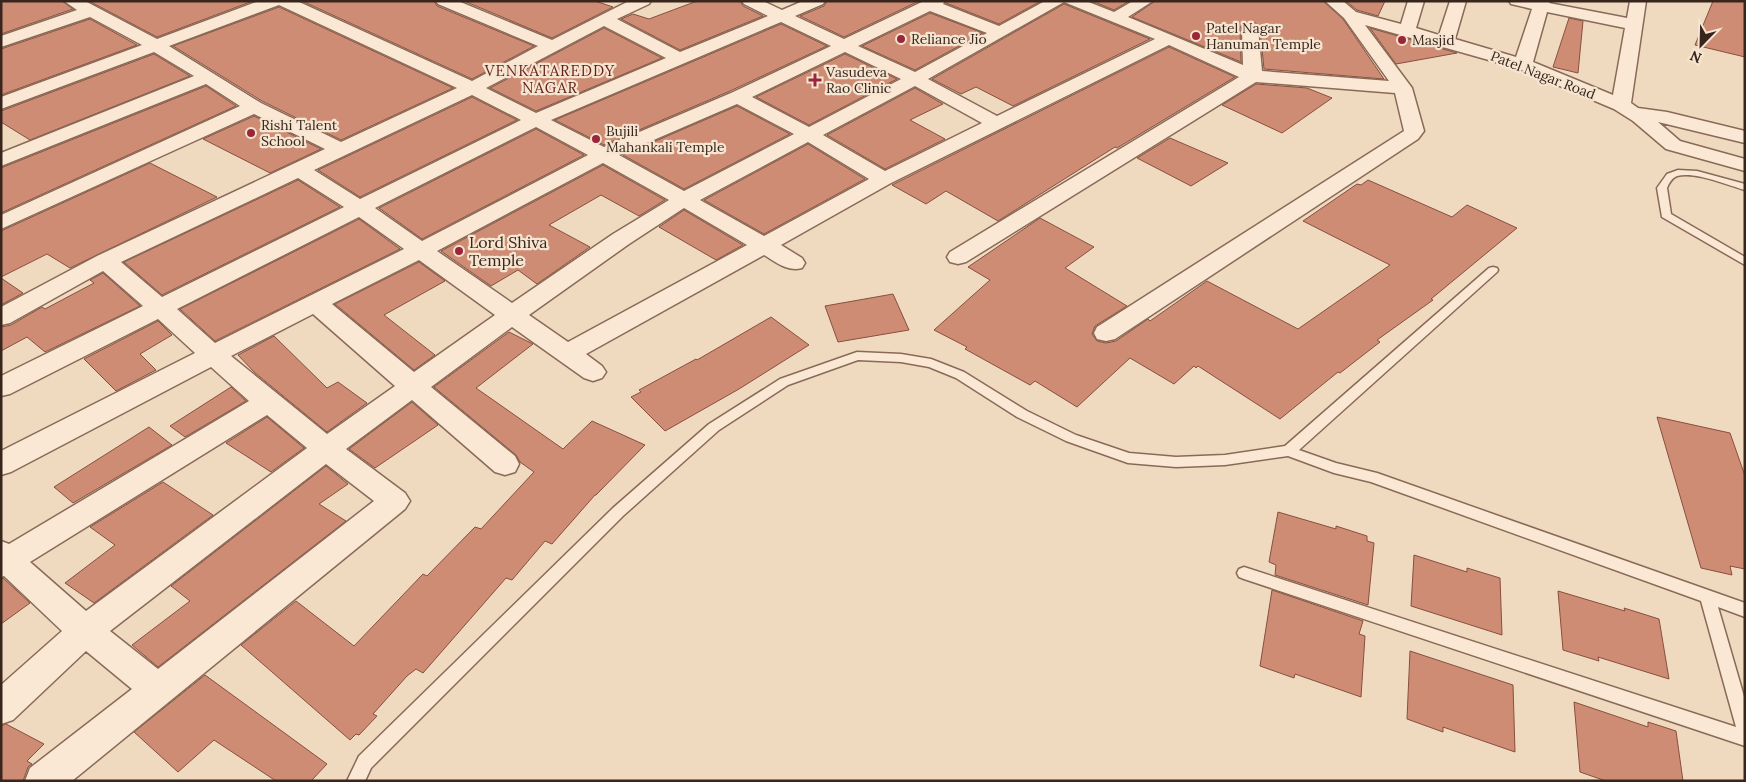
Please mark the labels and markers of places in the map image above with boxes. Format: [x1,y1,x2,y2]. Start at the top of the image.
place label: Patel Nagar Hanuman Temple [1206,19,1321,53]
place label: Reliance Jio [911,30,987,48]
marker: Patel Nagar Hanuman Temple [1190,30,1202,42]
place label: Masjid [1412,31,1455,49]
marker: Reliance Jio [895,33,907,45]
marker: Masjid [1396,34,1408,46]
place label: Vasudeva Rao Clinic [825,63,891,97]
marker: Vasudeva Rao Clinic [808,73,822,87]
place label: Rishi Talent School [261,116,338,150]
place label: Bujili Mahankali Temple [606,122,725,156]
marker: Rishi Talent School [245,127,257,139]
marker: Bujili Mahankali Temple [590,133,602,145]
place label: Lord Shiva Temple [469,232,548,270]
marker: Lord Shiva Temple [453,245,465,257]

